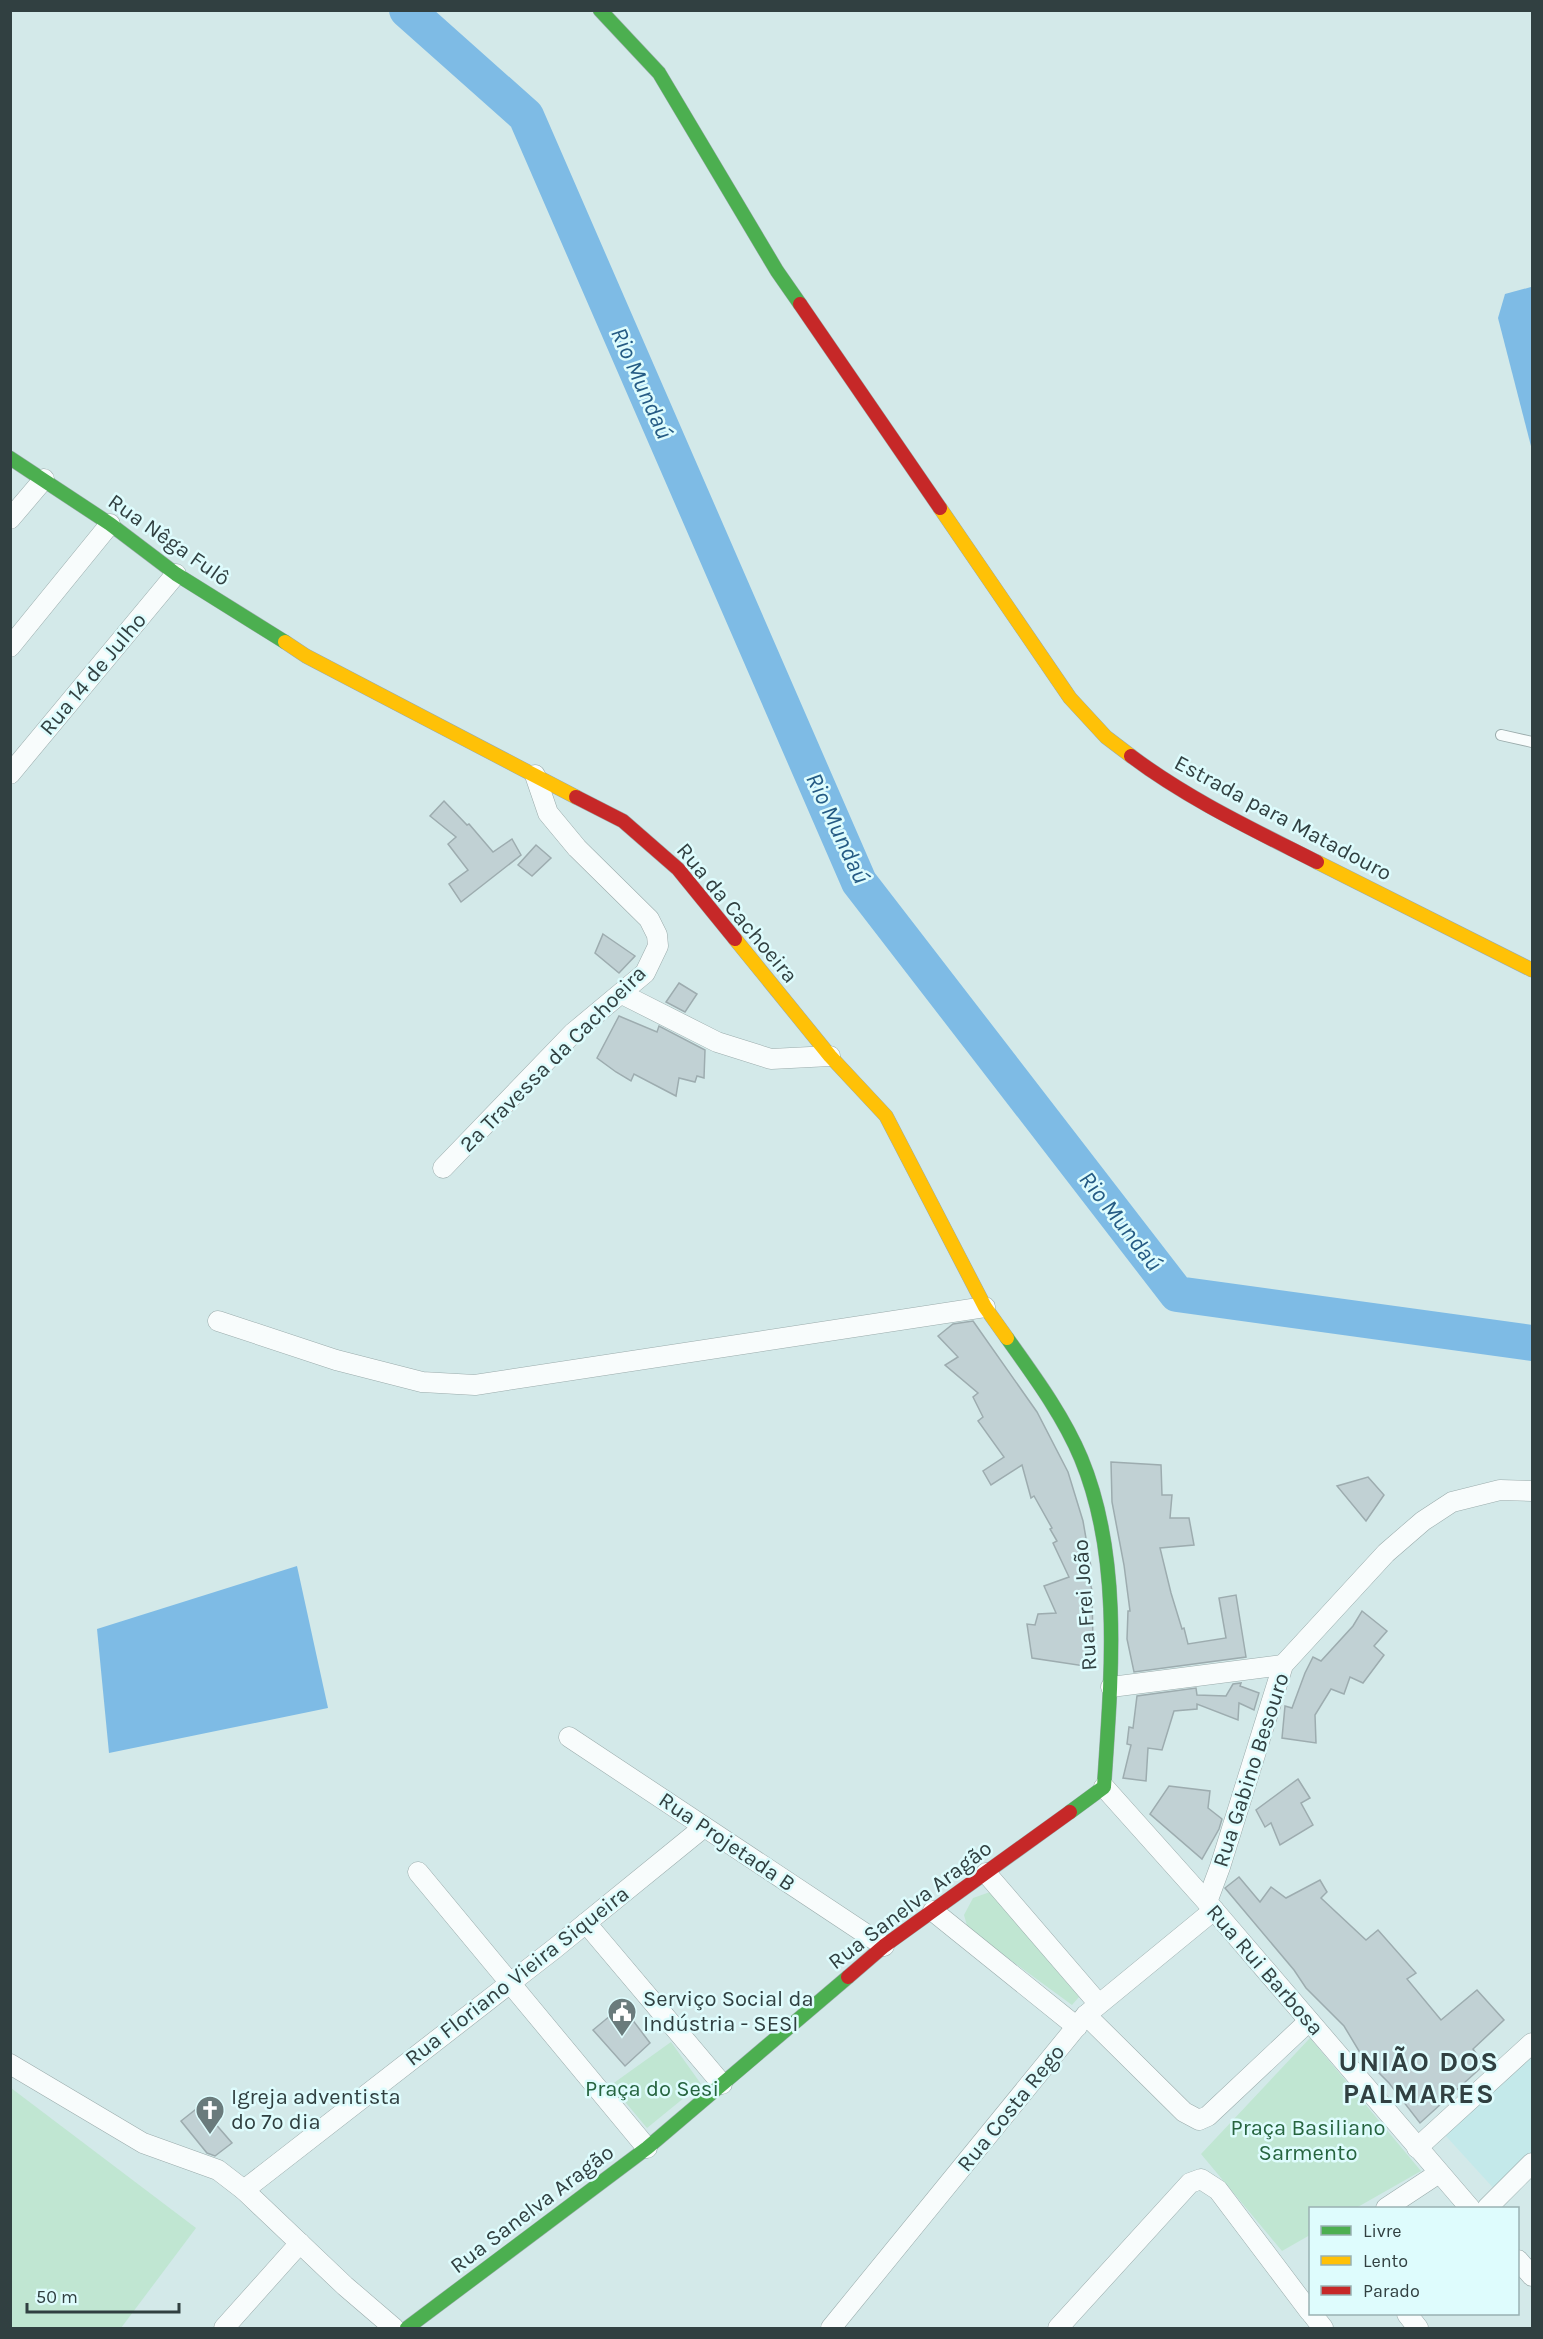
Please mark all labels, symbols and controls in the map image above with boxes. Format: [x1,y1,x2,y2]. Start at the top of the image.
water label: Rio Mundaú [605,323,679,443]
street label: Rua Nêga Fulô [103,488,235,592]
street label: Rua 14 de Julho [34,607,152,741]
street label: Estrada para Matadouro [1170,750,1396,886]
water label: Rio Mundaú [800,768,876,888]
street label: Rua da Cachoeira [671,838,803,988]
street label: 2ª Travessa da Cachoeira [454,960,652,1158]
water label: Rio Mundaú [1073,1165,1169,1277]
street label: Rua Frei João [1067,1538,1103,1672]
street label: Rua Gabino Besouro [1207,1670,1295,1870]
street label: Rua Projetada B [654,1787,800,1897]
street label: Rua Sanelva Aragão [823,1835,997,1975]
street label: Rua Floriano Vieira Siqueira [400,1880,634,2072]
street label: Rua Rui Barbosa [1201,1899,1329,2041]
place label: Serviço Social da Indústria - SESI [643,1986,814,2037]
public building icon: Serviço Social da Indústria - SESI [606,1996,638,2038]
street label: Rua Costa Rego [952,2039,1070,2177]
district label: UNIÃO DOS PALMARES [1338,2045,1500,2110]
park label: Praça do Sesi [585,2076,719,2102]
place label: Igreja adventista do 7º dia [231,2084,401,2135]
church icon: Igreja adventista do 7º dia [194,2094,226,2136]
park label: Praça Basiliano Sarmento [1231,2115,1385,2166]
street label: Rua Sanelva Aragão [445,2139,619,2279]
legend [1309,2207,1519,2315]
text: Livre [1363,2220,1402,2242]
text: Lento [1363,2250,1408,2272]
scale bar [27,2276,178,2314]
text: Parado [1363,2280,1420,2302]
text: 50 m [36,2286,78,2308]

